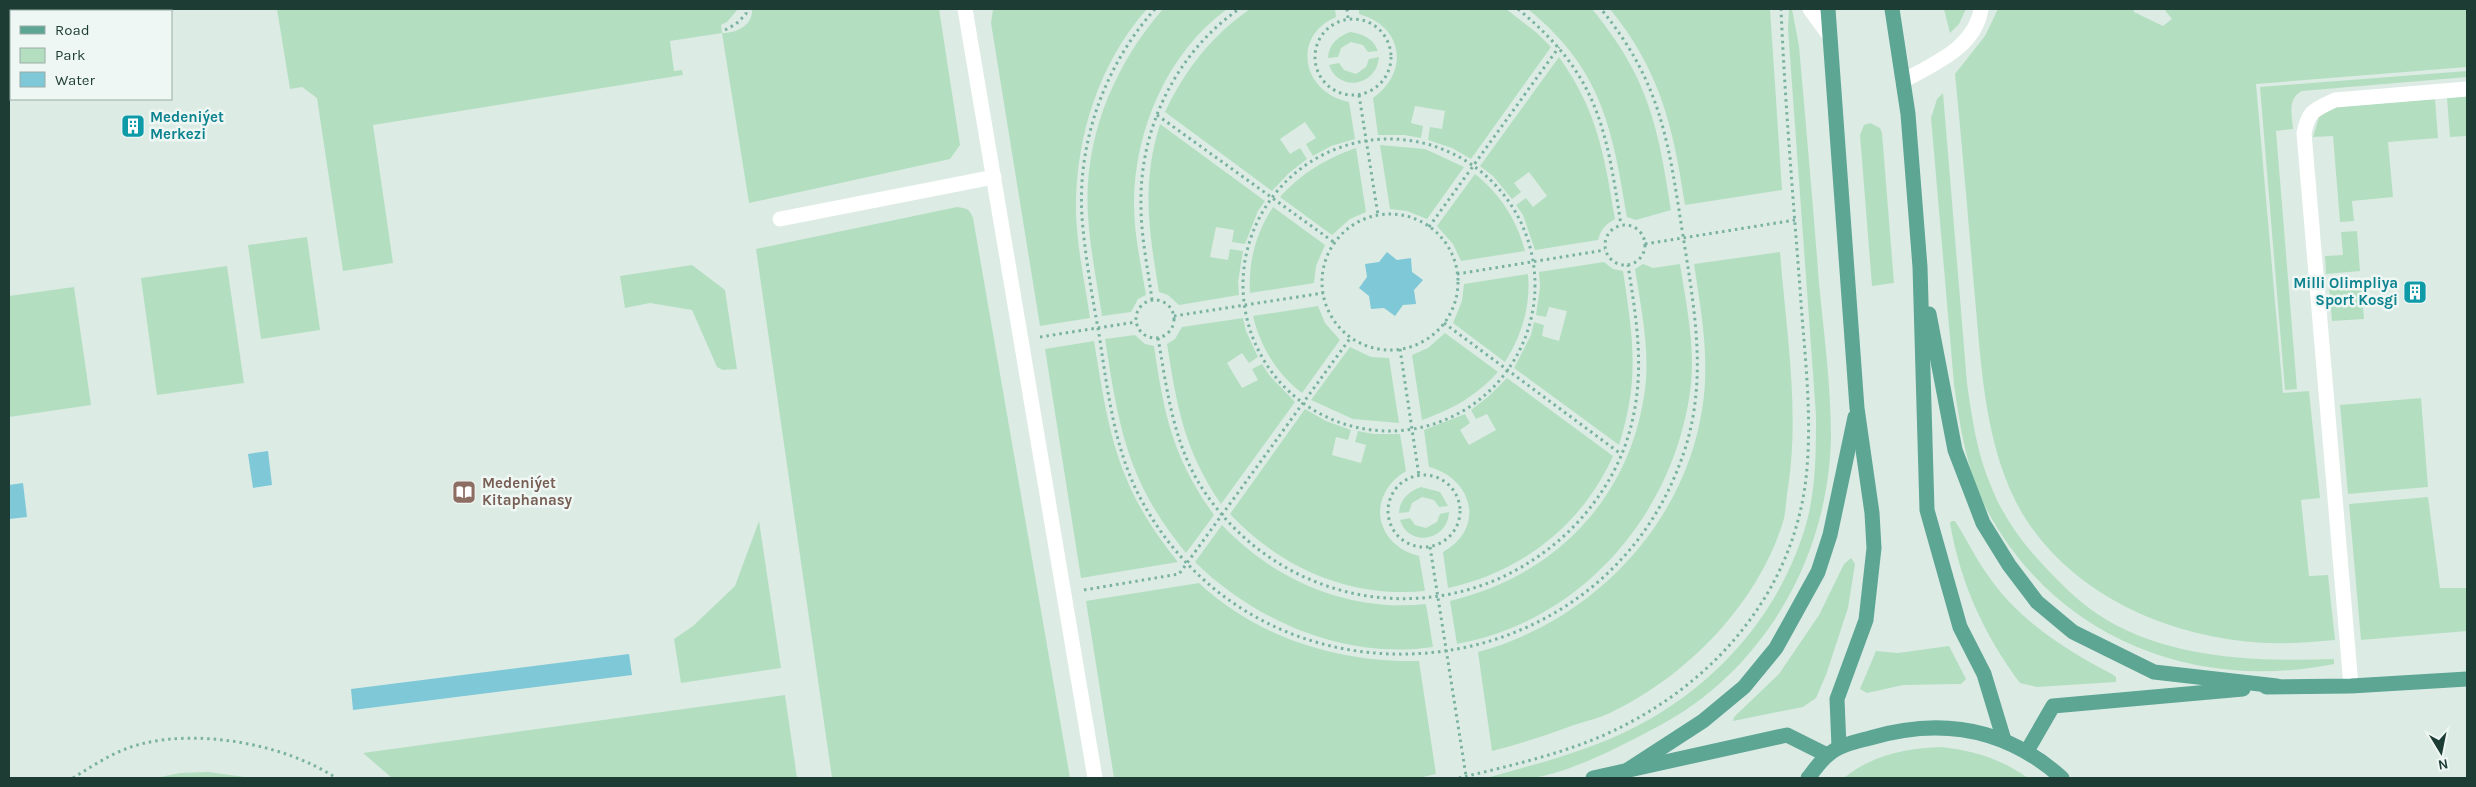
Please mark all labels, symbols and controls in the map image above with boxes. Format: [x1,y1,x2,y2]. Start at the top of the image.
legend [10,10,172,100]
text: Road [55,21,90,39]
text: Park [55,46,85,64]
text: Water [55,71,96,89]
place label: Medeniýet Merkezi [150,108,224,143]
building icon: Medeniýet Merkezi [120,113,146,139]
place label: Milli Olimpliya Sport Kosgi [2293,274,2398,309]
building icon: Milli Olimpliya Sport Kosgi [2402,279,2428,305]
place label: Medeniýet Kitaphanasy [482,474,572,509]
library icon: Medeniýet Kitaphanasy [451,479,477,505]
north arrow [2416,727,2466,777]
text: N [2437,755,2450,774]

